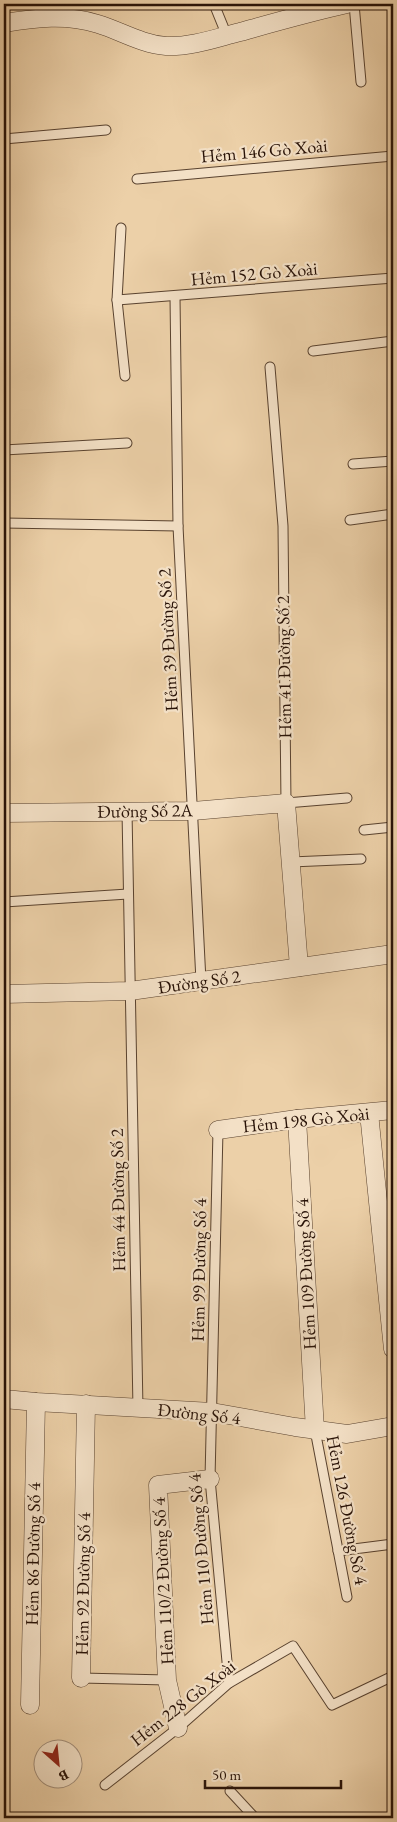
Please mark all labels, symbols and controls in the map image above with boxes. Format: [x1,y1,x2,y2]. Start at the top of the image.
street label: Hẻm 146 Gò Xoài [200,133,329,168]
street label: Hẻm 152 Gò Xoài [190,256,319,291]
street label: Hẻm 39 Đường Số 2 [152,568,183,712]
street label: Hẻm 41 Đường Số 2 [271,595,296,739]
street label: Đường Số 2A [97,798,194,823]
street label: Đường Số 2 [156,964,242,999]
street label: Hẻm 198 Gò Xoài [241,1101,371,1138]
street label: Hẻm 44 Đường Số 2 [105,1128,130,1272]
street label: Hẻm 109 Đường Số 4 [290,1197,321,1351]
street label: Hẻm 99 Đường Số 4 [186,1198,211,1342]
street label: Đường Số 4 [156,1398,242,1429]
street label: Hẻm 126 Đường Số 4 [322,1433,373,1587]
street label: Hẻm 110 Đường Số 4 [182,1472,219,1626]
street label: Hẻm 86 Đường Số 4 [20,1482,45,1626]
street label: Hẻm 110/2 Đường Số 4 [147,1496,178,1665]
street label: Hẻm 92 Đường Số 4 [70,1512,95,1656]
street label: Hẻm 228 Gò Xoài [125,1654,240,1751]
north arrow [32,1740,82,1790]
scale bar [205,1757,341,1789]
text: 50 m [212,1765,241,1784]
text: B [56,1766,72,1786]

